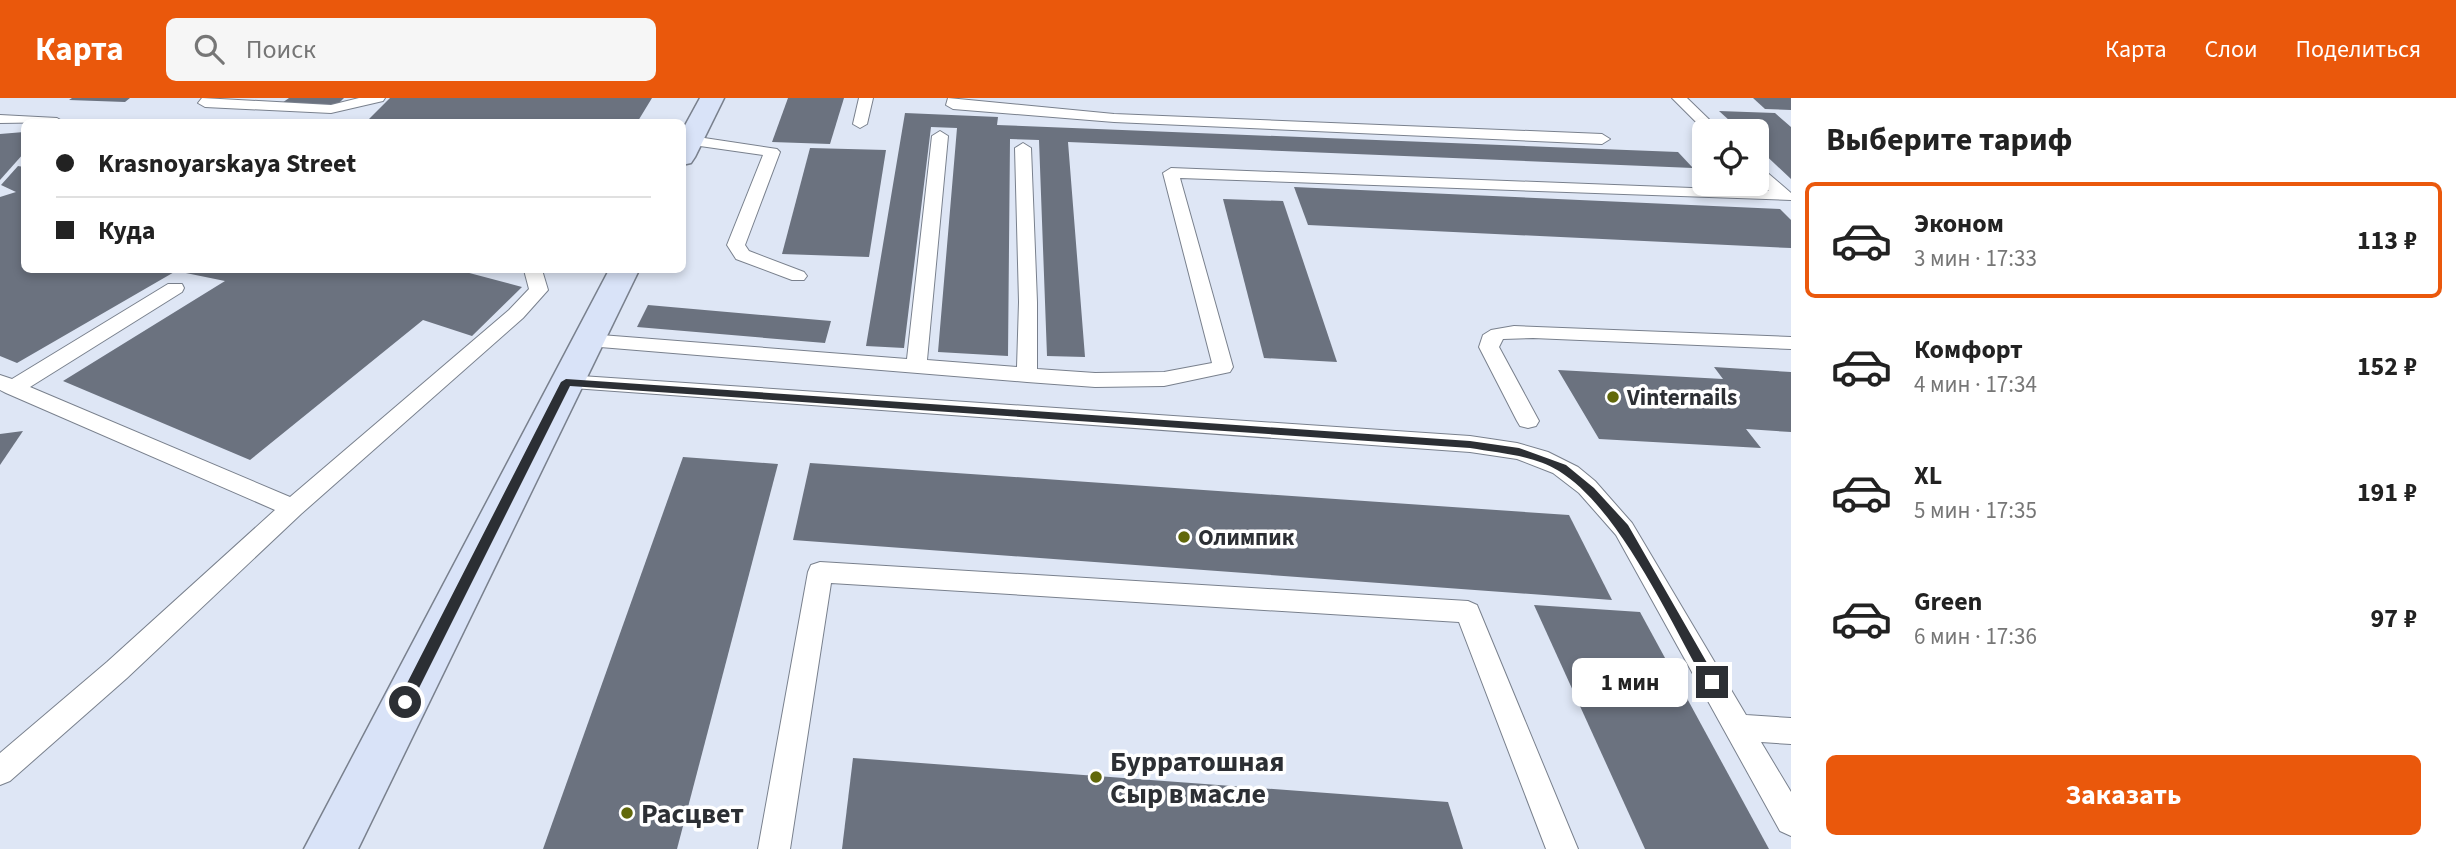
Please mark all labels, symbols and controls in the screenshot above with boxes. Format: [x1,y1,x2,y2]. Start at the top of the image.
search box [166,18,656,81]
text: Карта [35,26,124,73]
icon: search [190,30,228,68]
text: Поиск [246,31,316,68]
text: Карта [2105,32,2167,67]
text: Слои [2205,32,2258,67]
text: Поделиться [2296,32,2421,67]
text: Выберите тариф [1826,117,2073,163]
map controls [1692,119,1769,196]
button: locate [1692,119,1769,196]
text: Krasnoyarskaya Street [98,145,356,182]
text: Эконом [1914,205,2004,242]
icon: car [1830,209,1893,272]
text: Куда [98,212,156,249]
text: 113 ₽ [2357,222,2417,259]
text: 3 мин · 17:33 [1914,242,2037,275]
text: Комфорт [1914,331,2023,368]
icon: car [1830,335,1893,398]
text: 152 ₽ [2357,348,2417,385]
text: 4 мин · 17:34 [1914,368,2037,401]
place label: Vinternails [1626,381,1737,414]
marker: Vinternails [1605,389,1621,405]
text: XL [1914,457,1942,494]
icon: car [1830,461,1893,524]
text: 191 ₽ [2357,474,2417,511]
text: 5 мин · 17:35 [1914,494,2037,527]
place label: Олимпик [1198,521,1295,554]
marker: Олимпик [1176,529,1192,545]
text: Green [1914,583,1982,620]
icon: car [1830,587,1893,650]
text: 97 ₽ [2371,600,2417,637]
text: 6 мин · 17:36 [1914,620,2037,653]
callout: 1 мин [1572,658,1688,706]
text: 1 мин [1601,666,1659,699]
route end [1696,666,1728,698]
route start [389,686,421,718]
place label: Бурратошная Сыр в масле [1110,742,1285,814]
button: Заказать [1826,755,2421,835]
marker: Бурратошная Сыр в масле [1088,769,1104,785]
place label: Расцвет [641,794,744,834]
marker: Расцвет [619,805,635,821]

